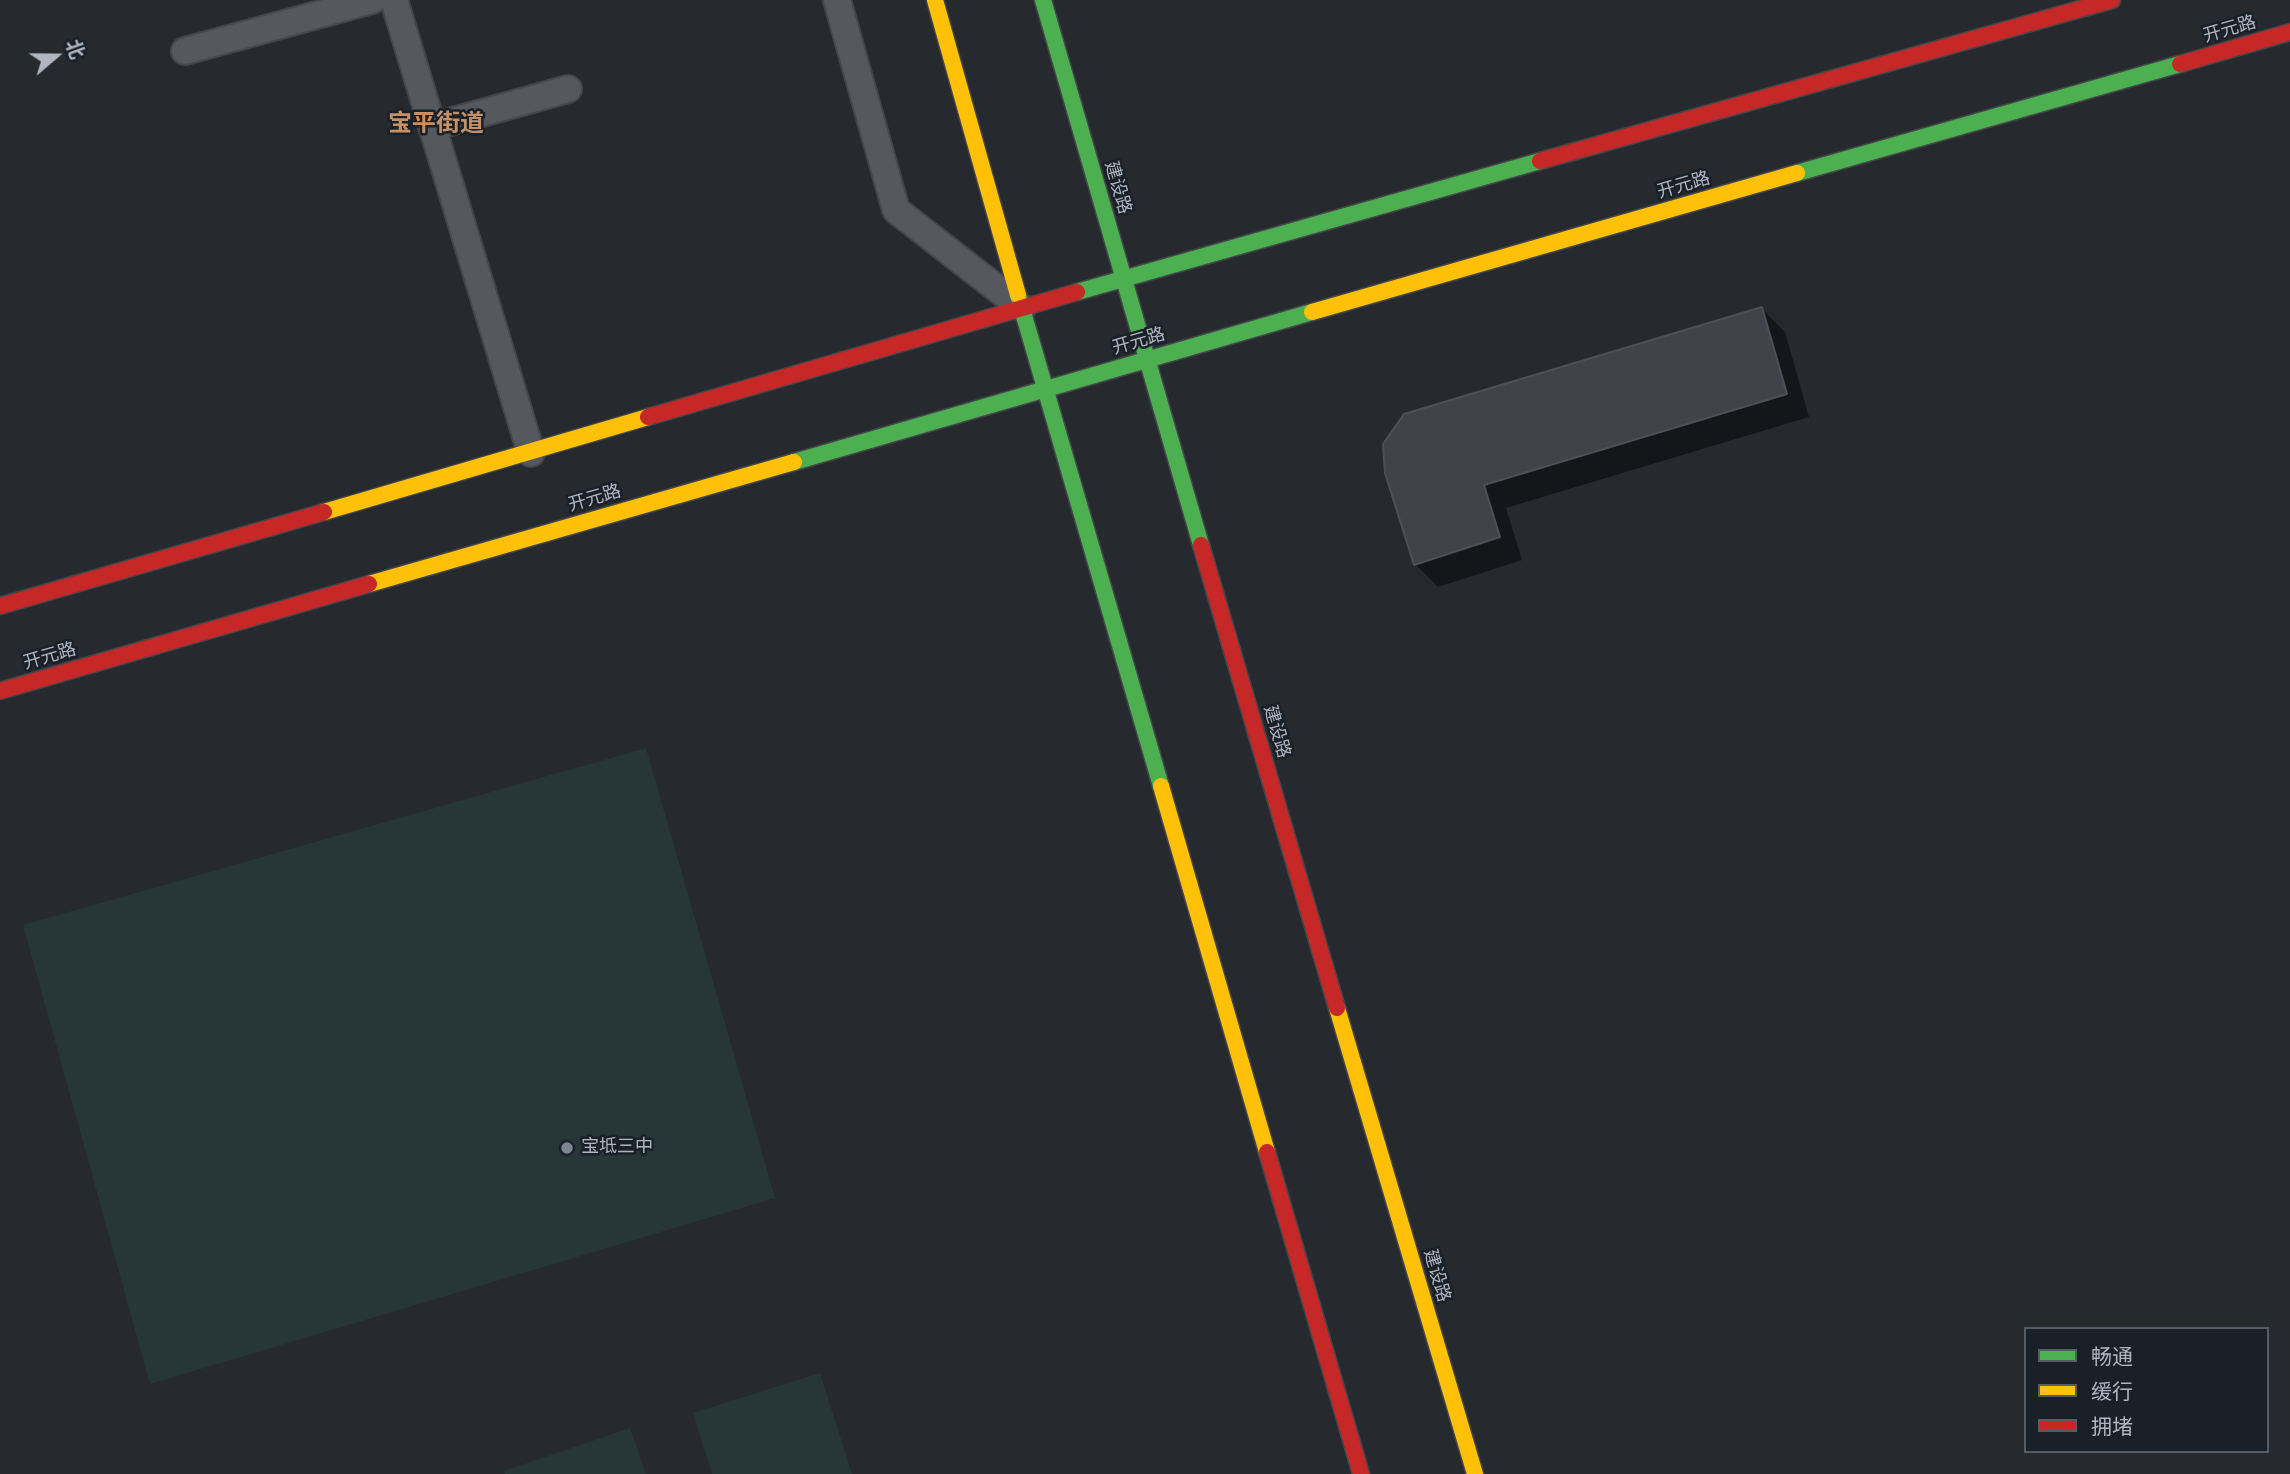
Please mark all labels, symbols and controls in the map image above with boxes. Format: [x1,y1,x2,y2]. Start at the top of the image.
street label: 开元路 [2201,12,2259,48]
north arrow [21,21,91,91]
text: 北 [59,35,93,63]
district label: 宝平街道 [388,111,484,139]
street label: 建设路 [1099,159,1135,217]
street label: 开元路 [1655,168,1713,204]
street label: 开元路 [1110,324,1168,360]
street label: 开元路 [566,481,624,517]
street label: 开元路 [21,639,79,675]
street label: 建设路 [1258,703,1294,761]
place label: 宝坻三中 [581,1137,653,1159]
marker: 宝坻三中 [559,1140,575,1156]
street label: 建设路 [1418,1247,1454,1305]
legend [2024,1327,2269,1453]
text: 畅通 [2091,1340,2133,1372]
text: 缓行 [2091,1375,2133,1407]
text: 拥堵 [2091,1410,2133,1442]

